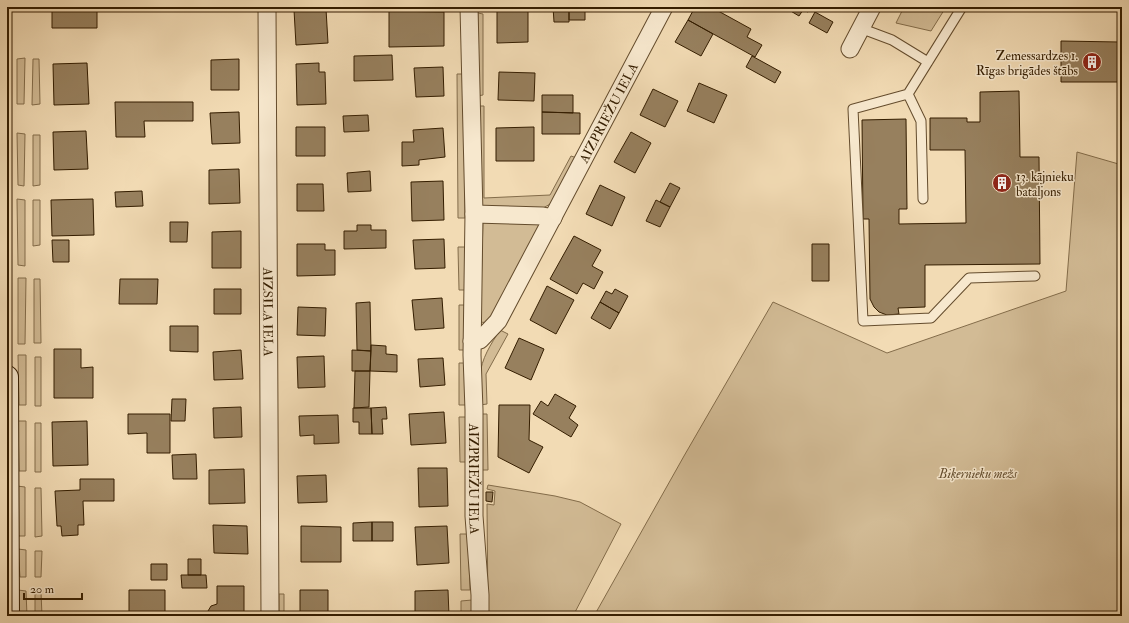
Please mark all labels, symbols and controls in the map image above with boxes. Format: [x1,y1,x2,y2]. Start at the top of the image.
place label: Zemessardzes 1. Rīgas brigādes štābs [976,48,1079,79]
building icon: Zemessardzes 1. Rīgas brigādes štābs [1081,51,1103,73]
street label: AIZPRIEŽU IELA [576,60,642,167]
place label: 13. kājnieku bataljons [1016,169,1074,200]
building icon: 13. kājnieku bataljons [991,172,1013,194]
street label: AIZSILA IELA [259,266,276,357]
street label: AIZPRIEŽU IELA [465,422,483,536]
park label: Biķernieku mežs [938,466,1018,482]
scale bar [24,575,82,601]
text: 20 m [30,582,55,597]

